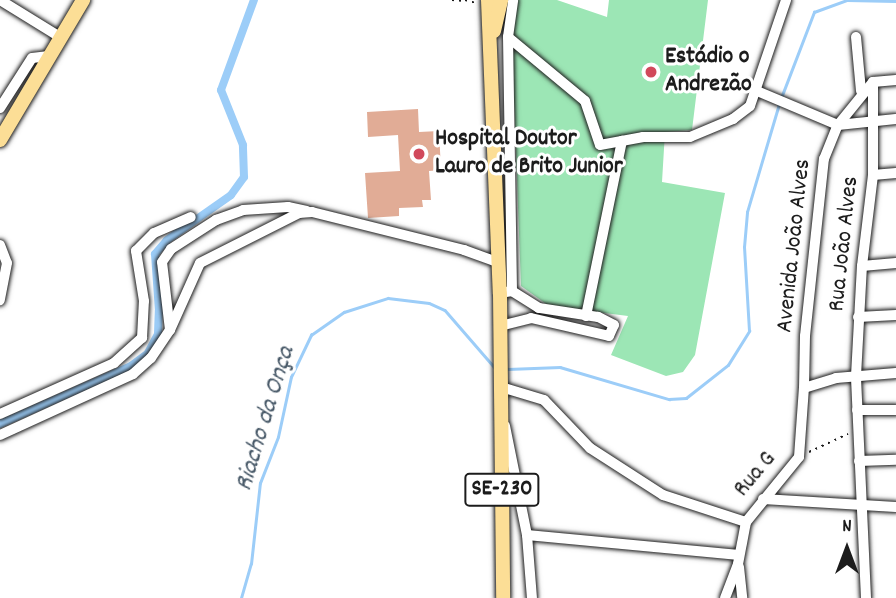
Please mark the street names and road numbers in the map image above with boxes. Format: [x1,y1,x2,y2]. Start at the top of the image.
street label: Avenida João Alves [772,158,818,334]
street label: Rua João Alves [824,175,866,313]
street label: Rua G [729,446,783,504]
road number: SE-230 [463,470,540,510]

